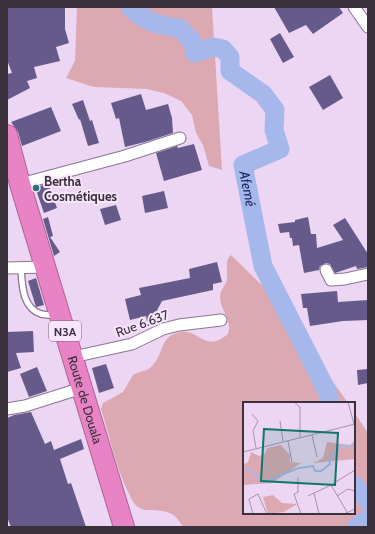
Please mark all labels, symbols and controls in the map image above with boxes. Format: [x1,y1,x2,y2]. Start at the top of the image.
water label: Afemé [235,168,260,209]
place label: Bertha Cosmétiques [44,173,118,204]
marker: Bertha Cosmétiques [31,183,41,193]
street label: Rue 6.637 [113,306,171,340]
road number: N3A [49,321,81,341]
street label: Route de Douala [64,354,106,446]
inset map [243,402,355,514]

